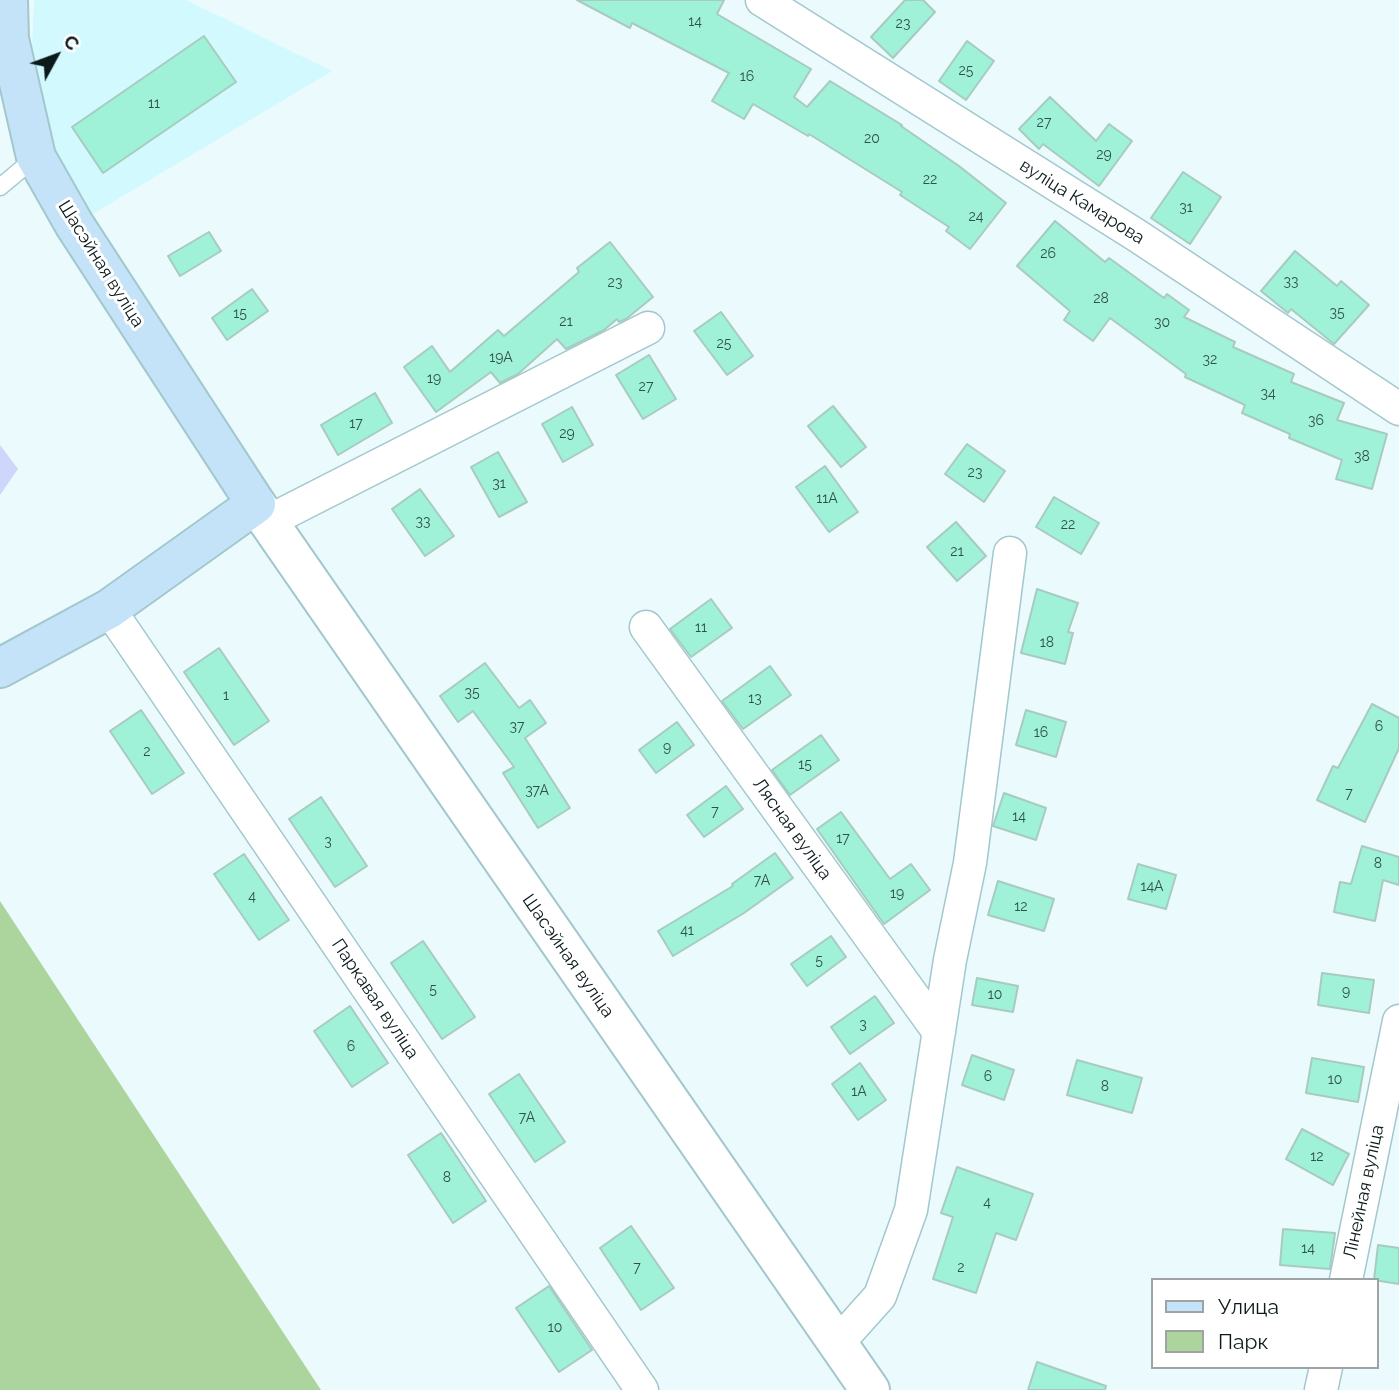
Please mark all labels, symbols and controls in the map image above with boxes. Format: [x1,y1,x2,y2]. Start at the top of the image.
house number: 14 [688,14,702,30]
house number: 23 [896,16,910,32]
north arrow [21,21,91,91]
text: С [59,30,84,54]
house number: 25 [959,63,973,79]
house number: 16 [740,69,754,85]
house number: 11 [148,96,160,112]
house number: 27 [1037,115,1051,131]
house number: 20 [864,131,880,147]
house number: 29 [1096,147,1112,163]
street label: вуліца Камарова [1016,155,1148,249]
house number: 22 [923,172,937,188]
street label: Шасэйная вуліца [53,197,149,331]
house number: 31 [1179,200,1193,216]
house number: 24 [969,209,983,225]
house number: 26 [1040,246,1056,262]
house number: 33 [1284,274,1298,290]
house number: 23 [608,275,622,291]
house number: 28 [1093,291,1109,307]
house number: 35 [1329,305,1345,321]
house number: 15 [233,306,247,322]
house number: 21 [559,314,573,330]
house number: 30 [1154,315,1170,331]
house number: 25 [717,336,731,352]
house number: 19А [489,350,513,366]
house number: 32 [1203,352,1217,368]
house number: 19 [427,371,441,387]
house number: 27 [639,379,653,395]
house number: 34 [1260,386,1276,402]
house number: 36 [1308,413,1324,429]
house number: 17 [349,416,363,432]
house number: 29 [559,426,575,442]
house number: 38 [1354,449,1370,465]
house number: 23 [968,465,982,481]
house number: 31 [492,476,506,492]
house number: 11А [816,491,838,507]
house number: 33 [416,514,430,530]
house number: 22 [1061,517,1075,533]
house number: 21 [950,544,964,560]
house number: 11 [695,620,707,636]
house number: 18 [1040,635,1054,651]
house number: 35 [464,685,480,701]
house number: 1 [223,688,229,704]
house number: 13 [748,691,762,707]
house number: 37 [510,719,524,735]
house number: 6 [1375,719,1383,735]
house number: 16 [1034,725,1048,741]
house number: 9 [663,740,671,756]
house number: 2 [143,744,151,760]
house number: 15 [798,757,812,773]
street label: Лясная вуліца [748,774,836,884]
house number: 37А [525,783,549,799]
house number: 7 [1345,786,1353,802]
house number: 7 [711,804,719,820]
house number: 14 [1012,809,1026,825]
house number: 17 [836,831,850,847]
house number: 3 [324,834,332,850]
house number: 8 [1374,856,1382,872]
house number: 7А [754,873,770,889]
house number: 14А [1140,879,1164,895]
house number: 19 [890,886,904,902]
house number: 4 [248,889,256,905]
street label: Шасэйная вуліца [517,890,619,1022]
house number: 12 [1014,899,1028,915]
house number: 41 [680,923,694,939]
street label: Паркавая вуліца [327,935,423,1063]
house number: 5 [815,953,823,969]
house number: 5 [429,982,437,998]
house number: 9 [1342,984,1350,1000]
house number: 10 [988,987,1002,1003]
house number: 3 [859,1017,867,1033]
house number: 6 [347,1039,355,1055]
house number: 6 [984,1069,992,1085]
house number: 10 [1328,1072,1342,1088]
house number: 8 [1101,1079,1109,1095]
house number: 1А [851,1084,867,1100]
house number: 7А [519,1110,535,1126]
street label: Лінейная вуліца [1339,1123,1389,1261]
house number: 12 [1310,1149,1324,1165]
house number: 8 [443,1170,451,1186]
house number: 4 [983,1195,991,1211]
house number: 14 [1301,1241,1315,1257]
house number: 7 [633,1260,641,1276]
house number: 2 [957,1260,965,1276]
legend [1150,1278,1378,1369]
text: Улица [1218,1294,1279,1319]
house number: 10 [548,1320,562,1336]
text: Парк [1218,1329,1268,1354]

